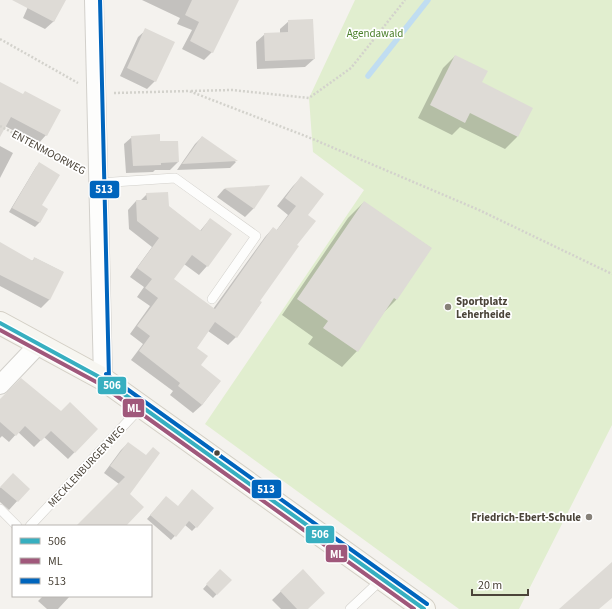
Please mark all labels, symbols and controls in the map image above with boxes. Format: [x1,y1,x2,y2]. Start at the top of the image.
park label: Agendawald [347,26,403,41]
street label: ENTENMOORWEG [9,127,89,178]
line badge: 513 [89,180,120,199]
text: 513 [95,182,113,197]
place label: Sportplatz Leherheide [456,294,511,322]
marker: Sportplatz Leherheide [443,302,453,312]
line badge: 506 [97,376,127,395]
text: 506 [103,378,121,393]
line badge: ML [122,398,145,418]
text: ML [127,401,141,416]
street label: MECKLENBURGER WEG [44,422,128,511]
unlabelled marker [212,448,222,458]
line badge: 513 [251,479,282,499]
text: 513 [257,482,275,497]
place label: Friedrich-Ebert-Schule [471,510,581,525]
marker: Friedrich-Ebert-Schule [584,512,594,522]
legend [12,525,152,597]
line badge: 506 [305,525,335,544]
text: 506 [311,527,329,542]
text: 506 [48,533,66,550]
line badge: ML [325,544,348,563]
text: ML [330,547,344,562]
text: ML [48,553,63,570]
scale bar [472,571,528,597]
text: 513 [48,573,66,590]
text: 20 m [478,577,502,594]

